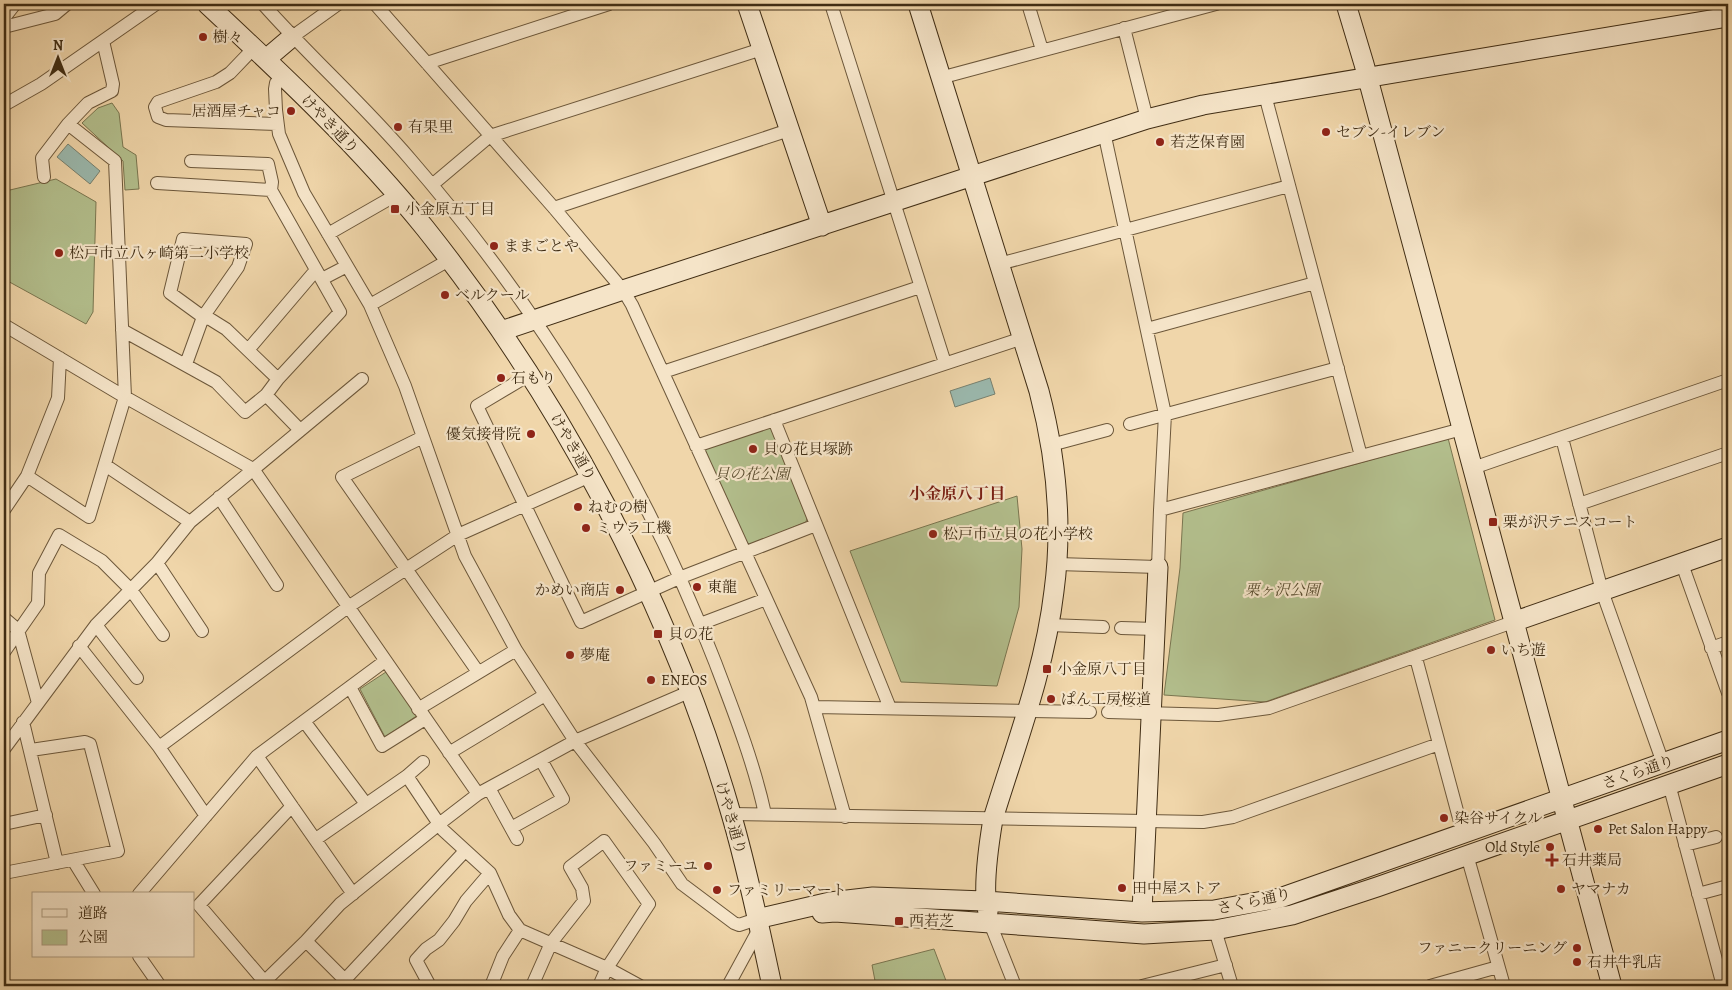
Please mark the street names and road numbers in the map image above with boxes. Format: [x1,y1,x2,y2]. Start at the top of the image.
street label: けやき通り [297,90,363,158]
street label: けやき通り [546,410,600,484]
street label: さくら通り [1599,750,1677,794]
street label: けやき通り [711,779,751,857]
street label: さくら通り [1215,883,1293,919]

